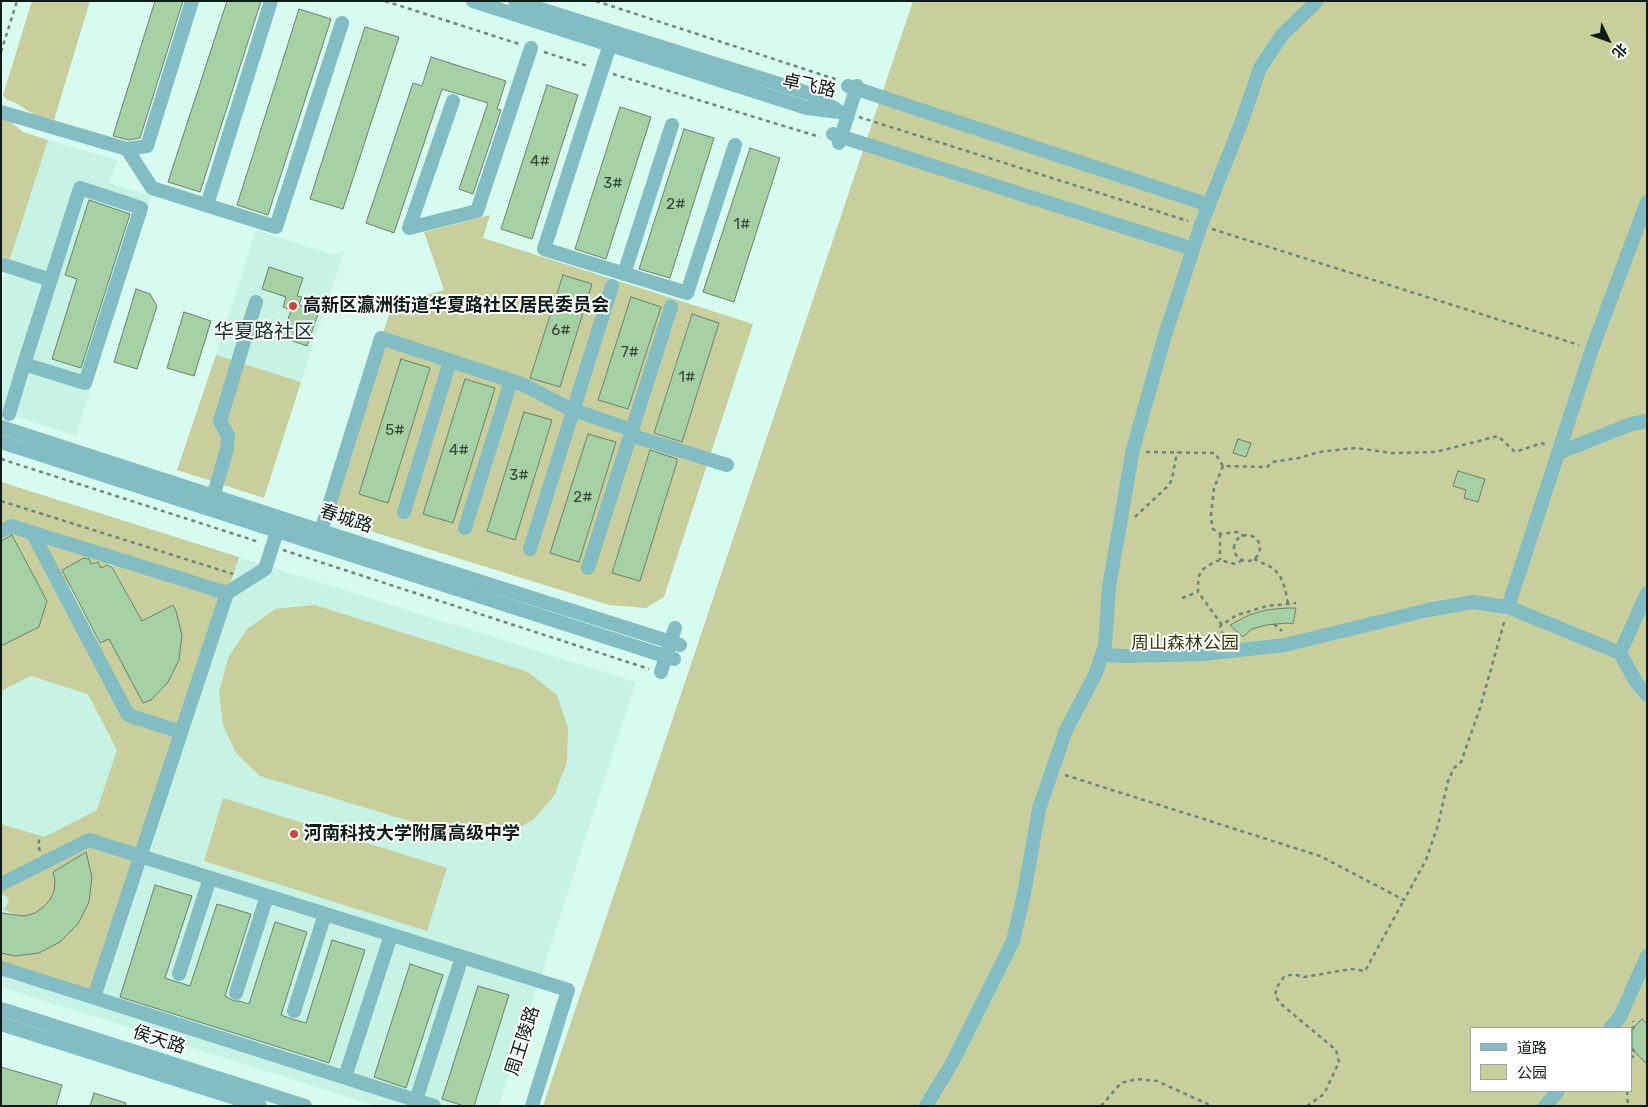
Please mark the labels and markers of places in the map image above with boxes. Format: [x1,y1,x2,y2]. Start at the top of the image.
place label: 高新区瀛洲街道华夏路社区居民委员会 [303,295,609,317]
marker: 高新区瀛洲街道华夏路社区居民委员会 [287,300,299,312]
place label: 河南科技大学附属高级中学 [304,823,520,845]
marker: 河南科技大学附属高级中学 [288,828,300,840]

